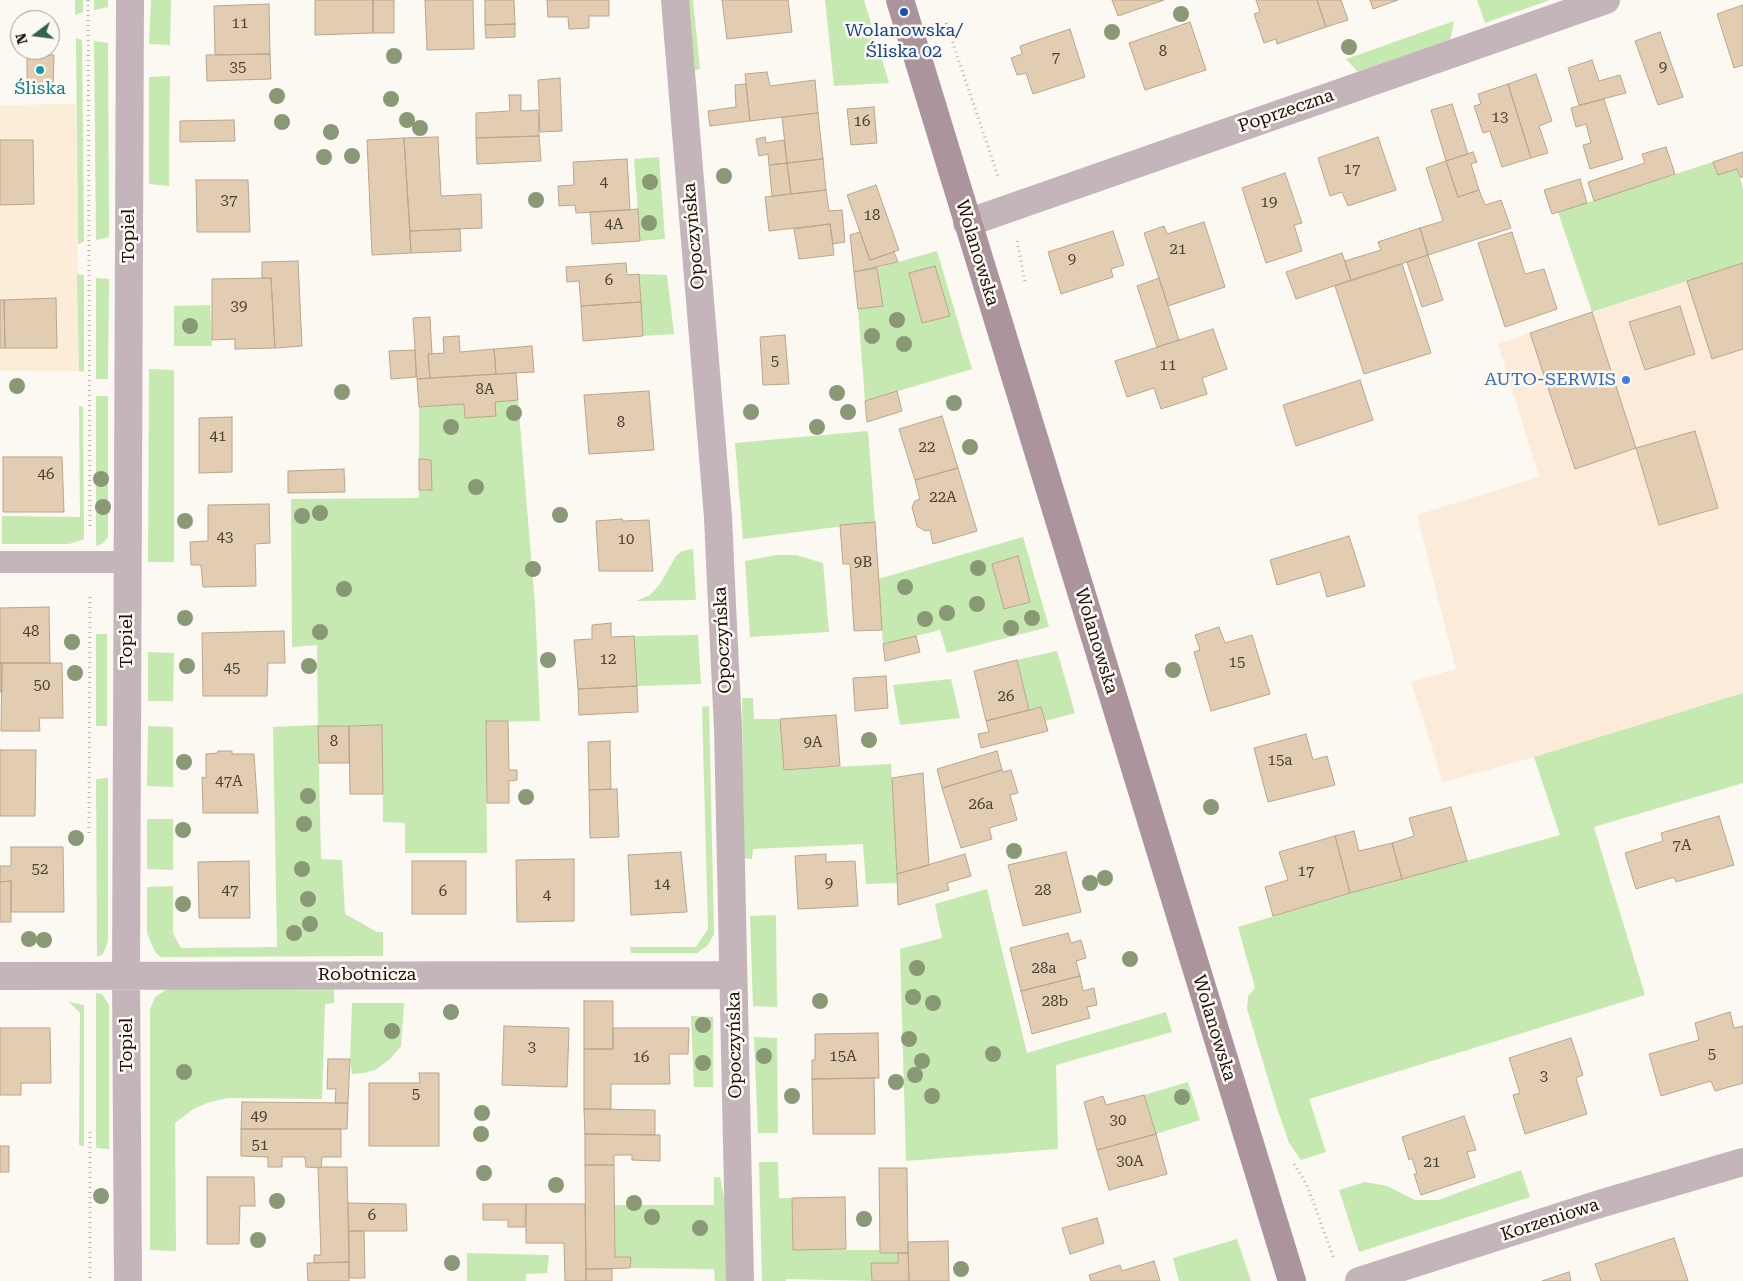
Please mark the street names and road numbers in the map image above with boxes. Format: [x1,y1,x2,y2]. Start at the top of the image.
street label: Poprzeczna [1235,85,1337,137]
street label: Opoczyńska [679,182,709,290]
street label: Wolanowska [951,197,1003,309]
street label: Topiel [118,209,140,263]
street label: Wolanowska [1070,585,1122,697]
street label: Opoczyńska [709,586,737,694]
street label: Topiel [116,614,138,668]
street label: Robotnicza [318,964,416,986]
street label: Wolanowska [1188,972,1240,1084]
street label: Opoczyńska [723,991,747,1099]
street label: Topiel [116,1018,138,1072]
street label: Korzeniowa [1498,1194,1602,1246]

